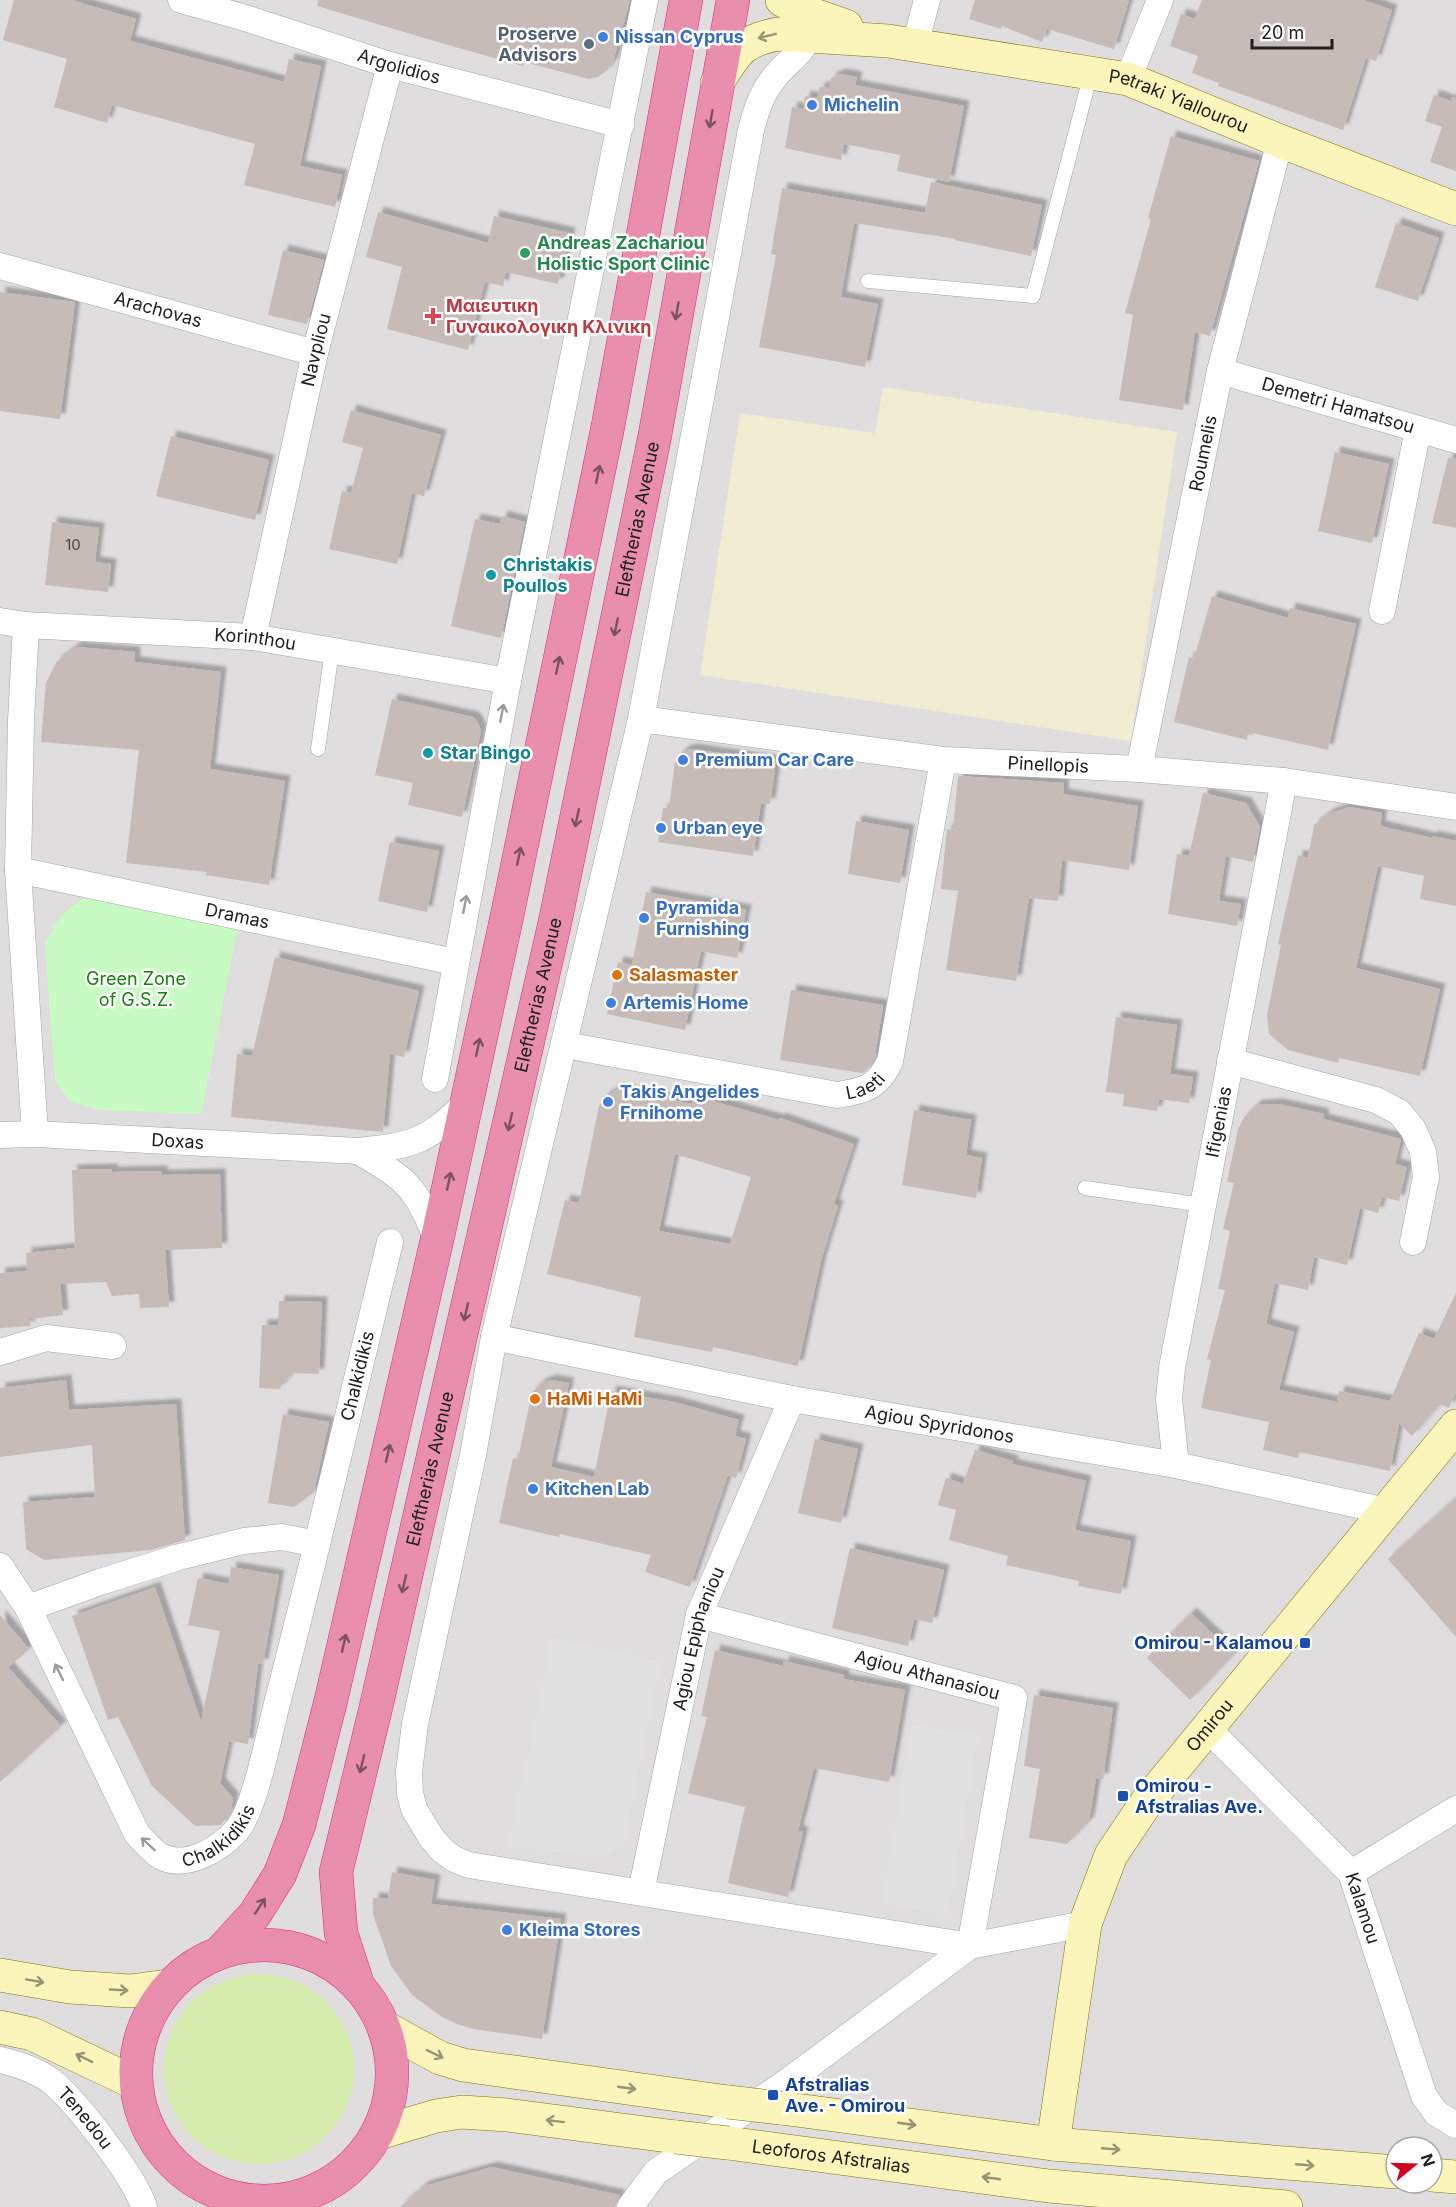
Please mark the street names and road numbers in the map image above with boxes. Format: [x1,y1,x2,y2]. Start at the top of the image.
street label: Argolidios [355,44,443,88]
street label: Petraki Yiallourou [1107,65,1251,137]
street label: Arachovas [112,287,205,331]
street label: Navpliou [297,311,335,388]
street label: Demetri Hamatsou [1259,373,1417,437]
street label: Roumelis [1185,413,1221,493]
street label: Eleftherias Avenue [611,440,663,599]
street label: Korinthou [214,624,298,654]
street label: Pinellopis [1007,752,1089,777]
street label: Dramas [203,899,271,933]
street label: Eleftherias Avenue [510,915,566,1074]
street label: Laeti [844,1069,889,1103]
street label: Ifigenias [1201,1085,1236,1159]
street label: Doxas [151,1129,205,1153]
street label: Chalkidikis [336,1329,378,1423]
street label: Eleftherias Avenue [402,1389,458,1548]
street label: Agiou Spyridonos [863,1401,1016,1447]
street label: Agiou Epiphaniou [668,1563,729,1712]
street label: Agiou Athanasiou [853,1645,1002,1704]
street label: Omirou [1182,1695,1237,1756]
street label: Chalkidikis [180,1801,259,1871]
street label: Kalamou [1342,1870,1384,1946]
street label: Tenedou [54,2082,117,2153]
street label: Leoforos Afstralias [751,2135,912,2177]

